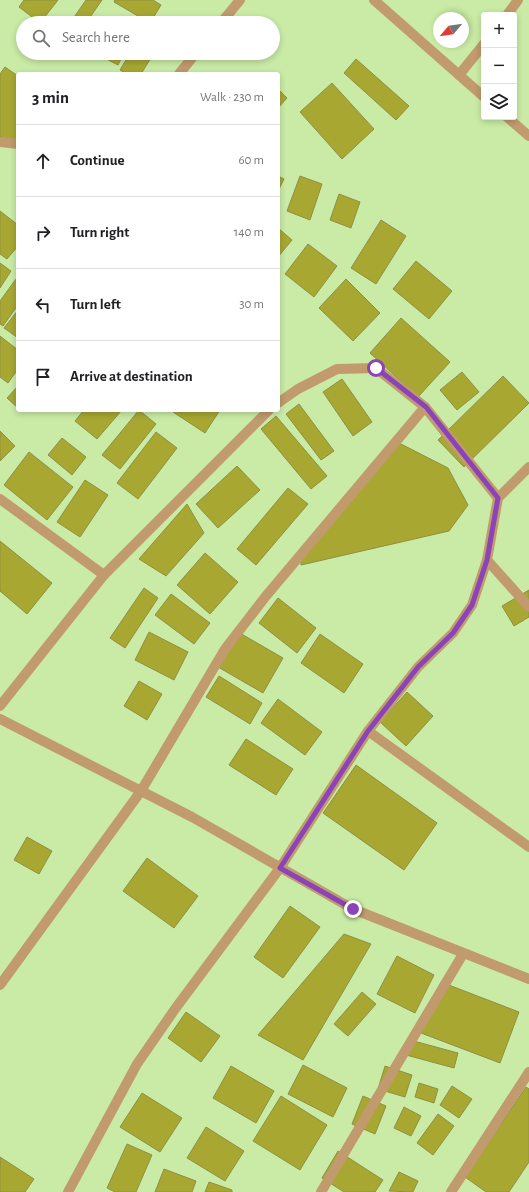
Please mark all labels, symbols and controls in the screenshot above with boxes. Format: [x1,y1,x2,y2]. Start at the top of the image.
north arrow [433,12,469,48]
map controls [481,12,517,120]
button: + [481,12,517,48]
search box [16,16,280,60]
icon: search [30,27,52,49]
text: Search here [62,30,130,45]
button: − [481,48,517,84]
button: layers [481,84,517,120]
text: 3 min [32,89,69,106]
text: Walk · 230 m [200,91,264,104]
icon: ahead [32,150,54,172]
text: Continue [70,153,125,168]
text: 60 m [238,154,264,167]
icon: right [32,222,54,244]
text: Turn right [70,225,129,240]
text: 140 m [234,226,264,239]
icon: left [32,294,54,316]
text: Turn left [70,297,121,312]
text: 30 m [239,298,264,311]
route start [367,359,385,377]
icon: arrive [32,366,54,388]
text: Arrive at destination [70,369,193,384]
route end [344,900,362,918]

